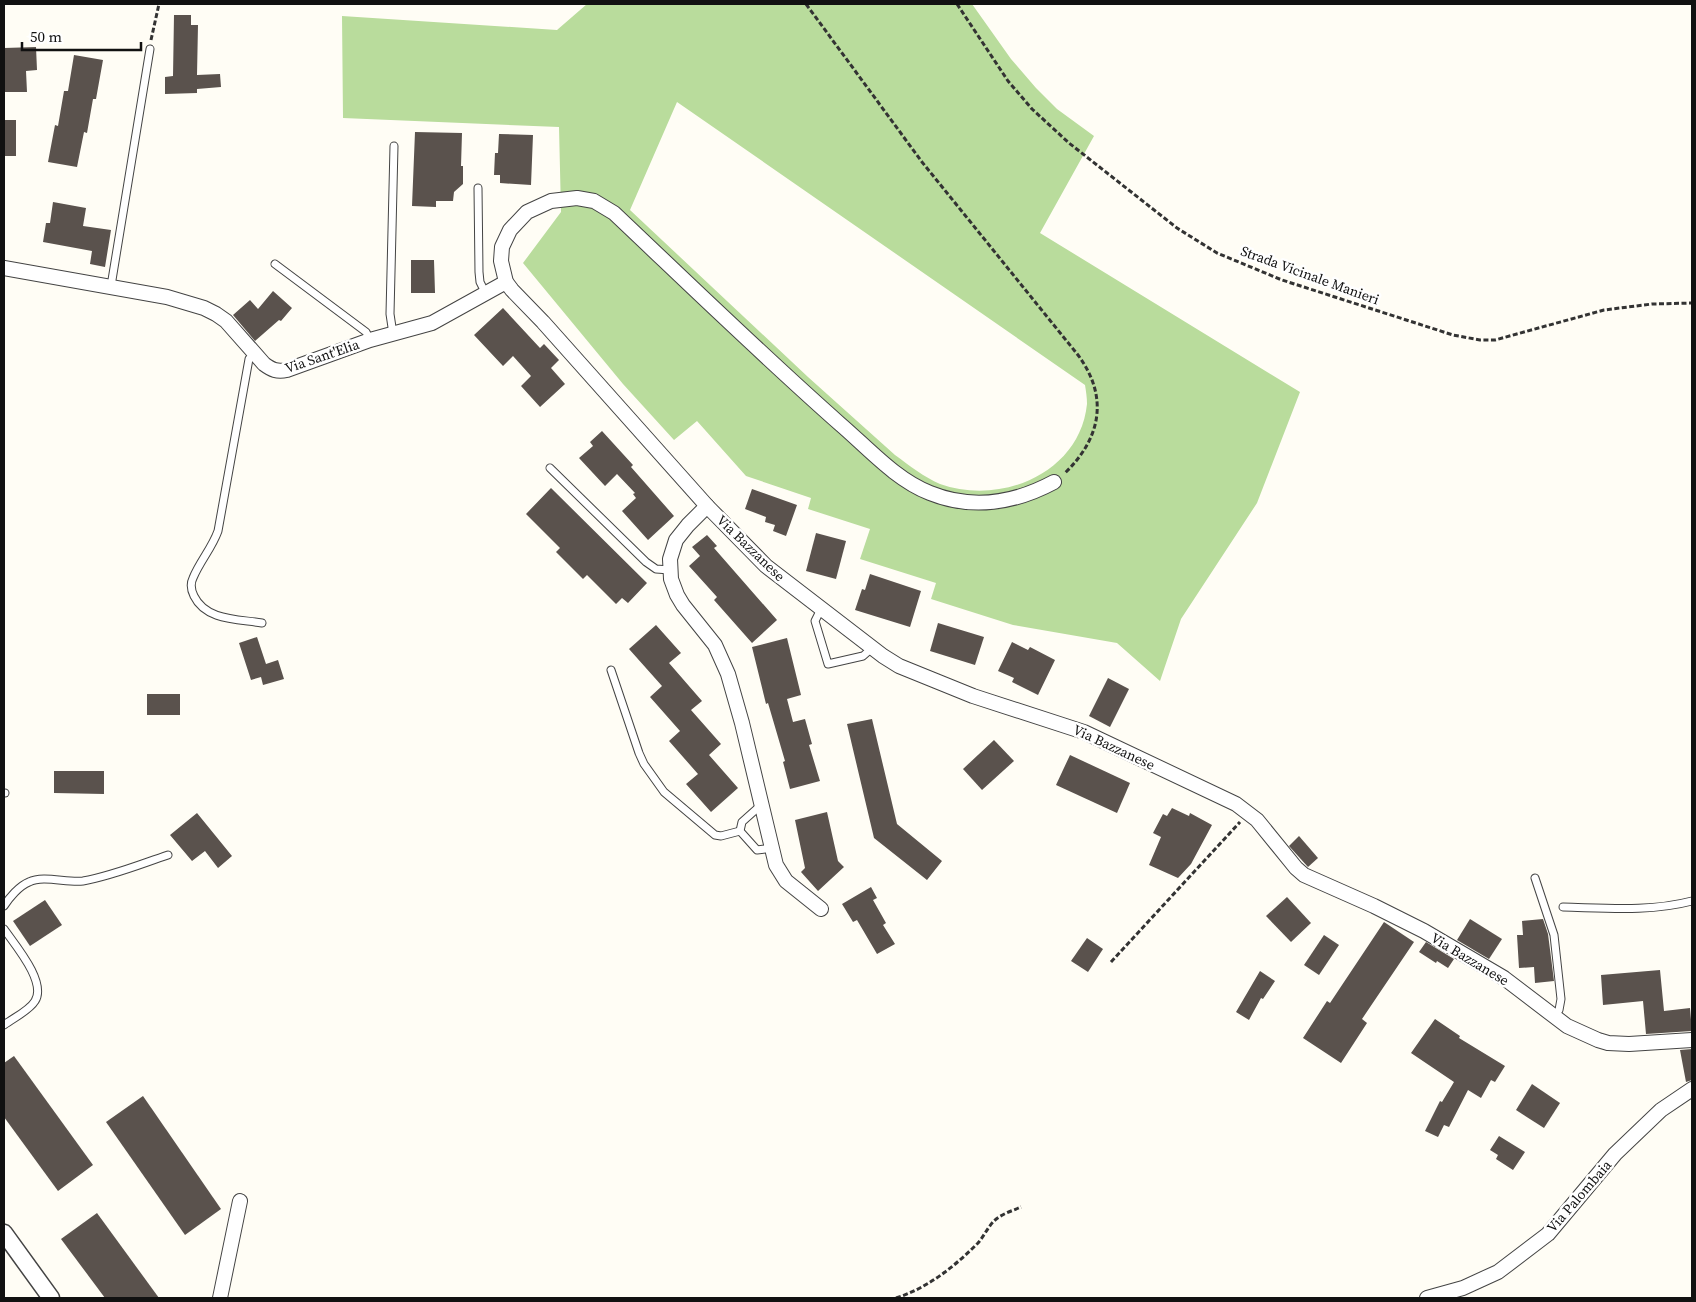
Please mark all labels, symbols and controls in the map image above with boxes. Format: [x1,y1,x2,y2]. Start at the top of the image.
scale bar [22,20,141,52]
text: 50 m [30,26,62,47]
street label: Strada Vicinale Manieri [1238,241,1382,309]
street label: Via Sant'Elia [282,334,363,378]
street label: Via Bazzanese [712,510,790,586]
street label: Via Bazzanese [1070,719,1158,775]
street label: Via Bazzanese [1427,928,1513,990]
street label: Via Palombaia [1542,1155,1617,1236]

